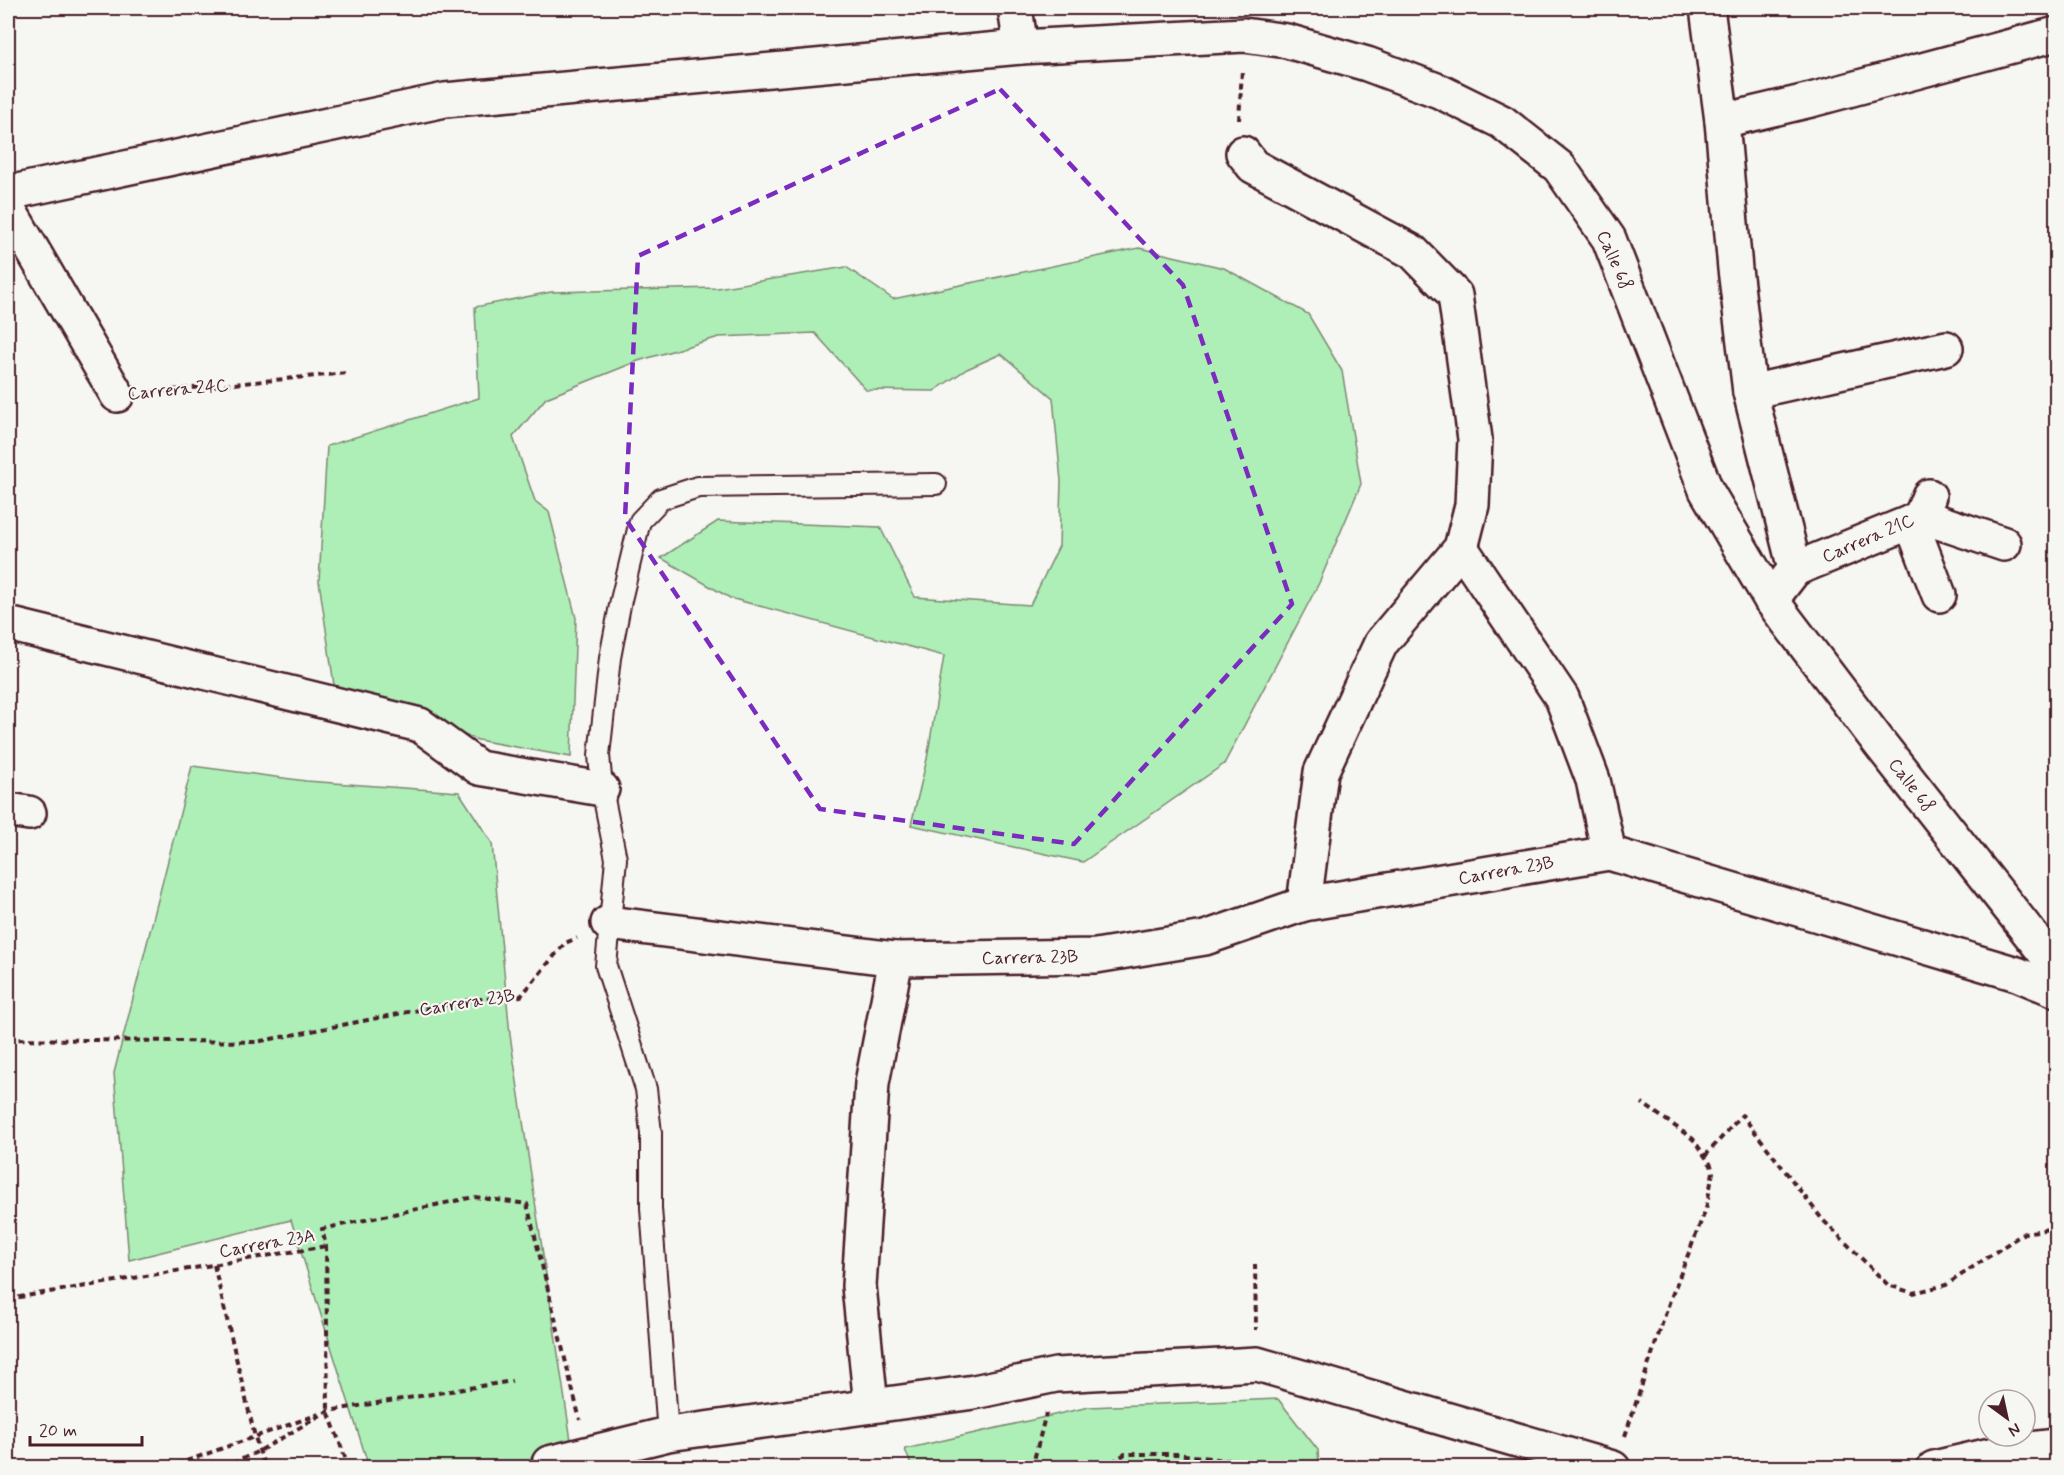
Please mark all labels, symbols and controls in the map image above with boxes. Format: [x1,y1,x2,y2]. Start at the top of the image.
street label: Calle 68 [1590,227,1638,294]
street label: Carrera 24C [127,374,230,406]
street label: Carrera 21C [1819,509,1918,569]
street label: Calle 68 [1882,754,1940,818]
street label: Carrera 23B [1457,851,1556,891]
street label: Carrera 23B [982,945,1079,971]
street label: Carrera 23B [418,984,517,1022]
street label: Carrera 23A [217,1224,317,1264]
north arrow [1977,1388,2037,1448]
scale bar [30,1409,142,1447]
text: N [2004,1418,2025,1441]
text: 20 m [39,1419,77,1443]

